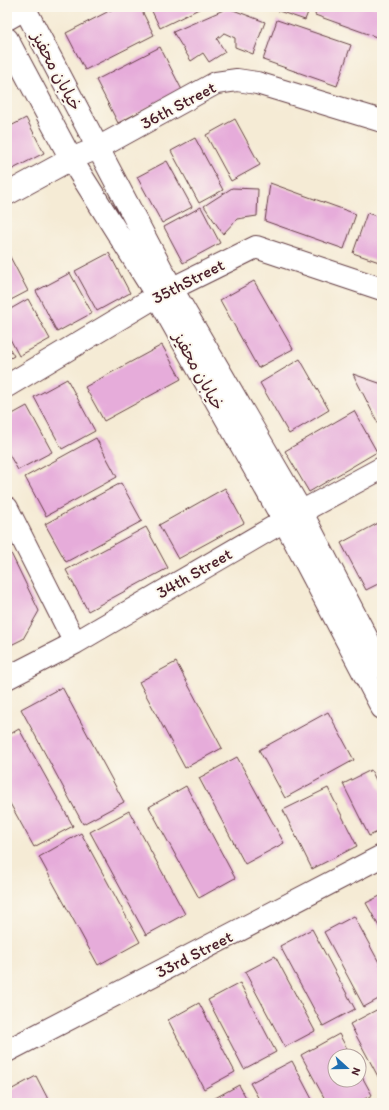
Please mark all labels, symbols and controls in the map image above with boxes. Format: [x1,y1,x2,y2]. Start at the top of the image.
street label: خیابان محفیز [27,26,86,114]
street label: 36th Street [137,77,220,133]
street label: 35thStreet [148,254,228,308]
street label: خیابان محفیز [168,327,229,414]
street label: 34th Street [153,543,236,603]
street label: 33rd Street [152,926,236,982]
north arrow [327,1048,367,1088]
text: N [348,1066,363,1077]

